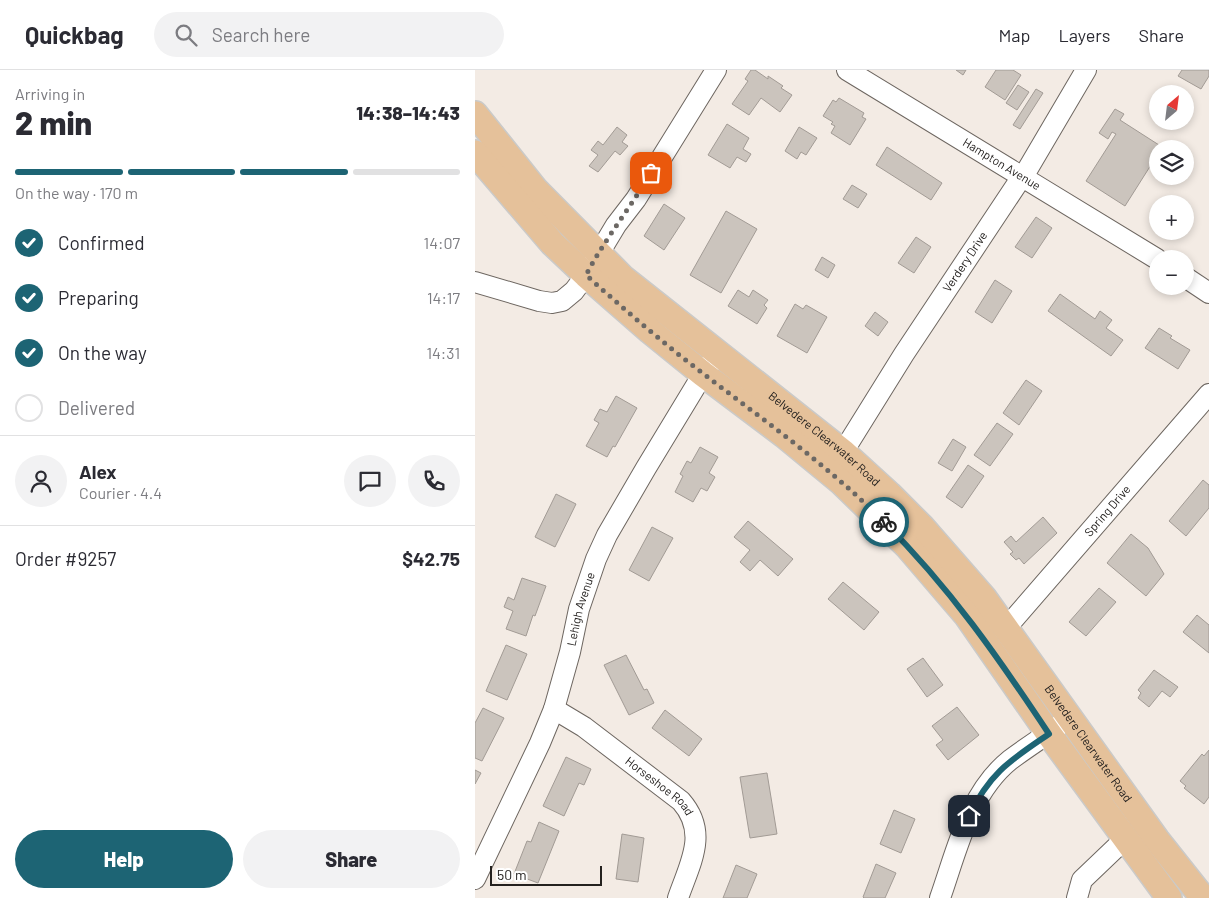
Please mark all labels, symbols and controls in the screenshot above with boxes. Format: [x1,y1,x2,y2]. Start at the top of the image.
search box [154,12,504,57]
text: Quickbag [25,20,124,49]
icon: search [172,21,200,49]
text: Search here [212,23,310,46]
text: Map [998,24,1030,46]
text: Layers [1058,24,1111,46]
text: Share [1139,24,1184,46]
text: Arriving in [15,84,85,103]
north arrow [1149,85,1194,130]
map controls [1149,85,1194,295]
text: 14:38–14:43 [356,101,460,124]
text: 2 min [15,103,92,141]
street label: Hampton Avenue [961,134,1043,192]
button: layers [1149,140,1194,185]
pin [630,152,672,194]
icon: bag [637,159,665,187]
text: On the way · 170 m [15,183,138,202]
button: + [1149,195,1194,240]
icon: check [15,229,43,257]
street label: Verdery Drive [939,229,989,294]
text: Confirmed [58,231,145,254]
text: 14:07 [424,233,460,252]
button: − [1149,250,1194,295]
icon: check [15,284,43,312]
text: Preparing [58,286,139,309]
text: 14:17 [427,288,460,307]
icon: check [15,339,43,367]
text: On the way [58,341,147,364]
text: 14:31 [426,343,460,362]
street label: Belvedere Clearwater Road [766,388,884,489]
text: Delivered [58,396,135,419]
button: person [15,455,67,507]
button: chat [344,455,396,507]
button: phone [408,455,460,507]
text: Alex [79,460,117,483]
street label: Spring Drive [1081,482,1133,539]
text: Courier · 4.4 [79,483,162,502]
courier [859,497,909,547]
icon: bike [870,508,898,536]
text: Order #9257 [15,547,116,570]
text: $42.75 [402,547,460,570]
street label: Lehigh Avenue [563,570,597,647]
street label: Belvedere Clearwater Road [1042,682,1136,804]
street label: Horseshoe Road [623,753,697,818]
pin [948,795,990,837]
icon: home [955,802,983,830]
button: Help [15,830,233,888]
button: Share [243,830,460,888]
scale bar [490,863,603,886]
text: 50 m [497,866,526,883]

